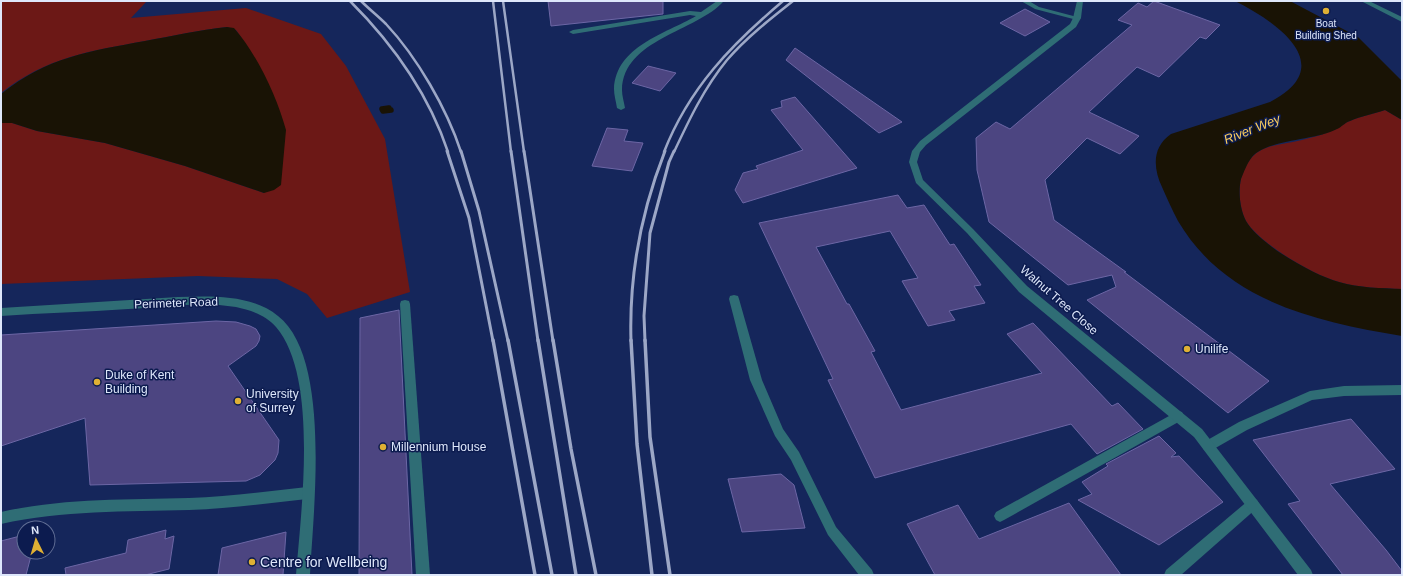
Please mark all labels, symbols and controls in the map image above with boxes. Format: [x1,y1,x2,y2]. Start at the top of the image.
marker: Boat Building Shed [1321,6,1331,16]
place label: Boat Building Shed [1295,18,1357,41]
water label: River Wey [1222,110,1284,147]
street label: Walnut Tree Close [1017,262,1101,338]
street label: Perimeter Road [134,295,218,311]
place label: Unilife [1195,342,1229,356]
marker: Unilife [1182,344,1192,354]
place label: Duke of Kent Building [105,368,175,396]
marker: Duke of Kent Building [92,377,102,387]
place label: University of Surrey [246,387,299,415]
marker: University of Surrey [233,396,243,406]
place label: Millennium House [391,440,487,454]
marker: Millennium House [378,442,388,452]
north arrow [16,520,56,560]
text: N [31,524,40,536]
place label: Centre for Wellbeing [260,554,387,570]
marker: Centre for Wellbeing [247,557,257,567]

